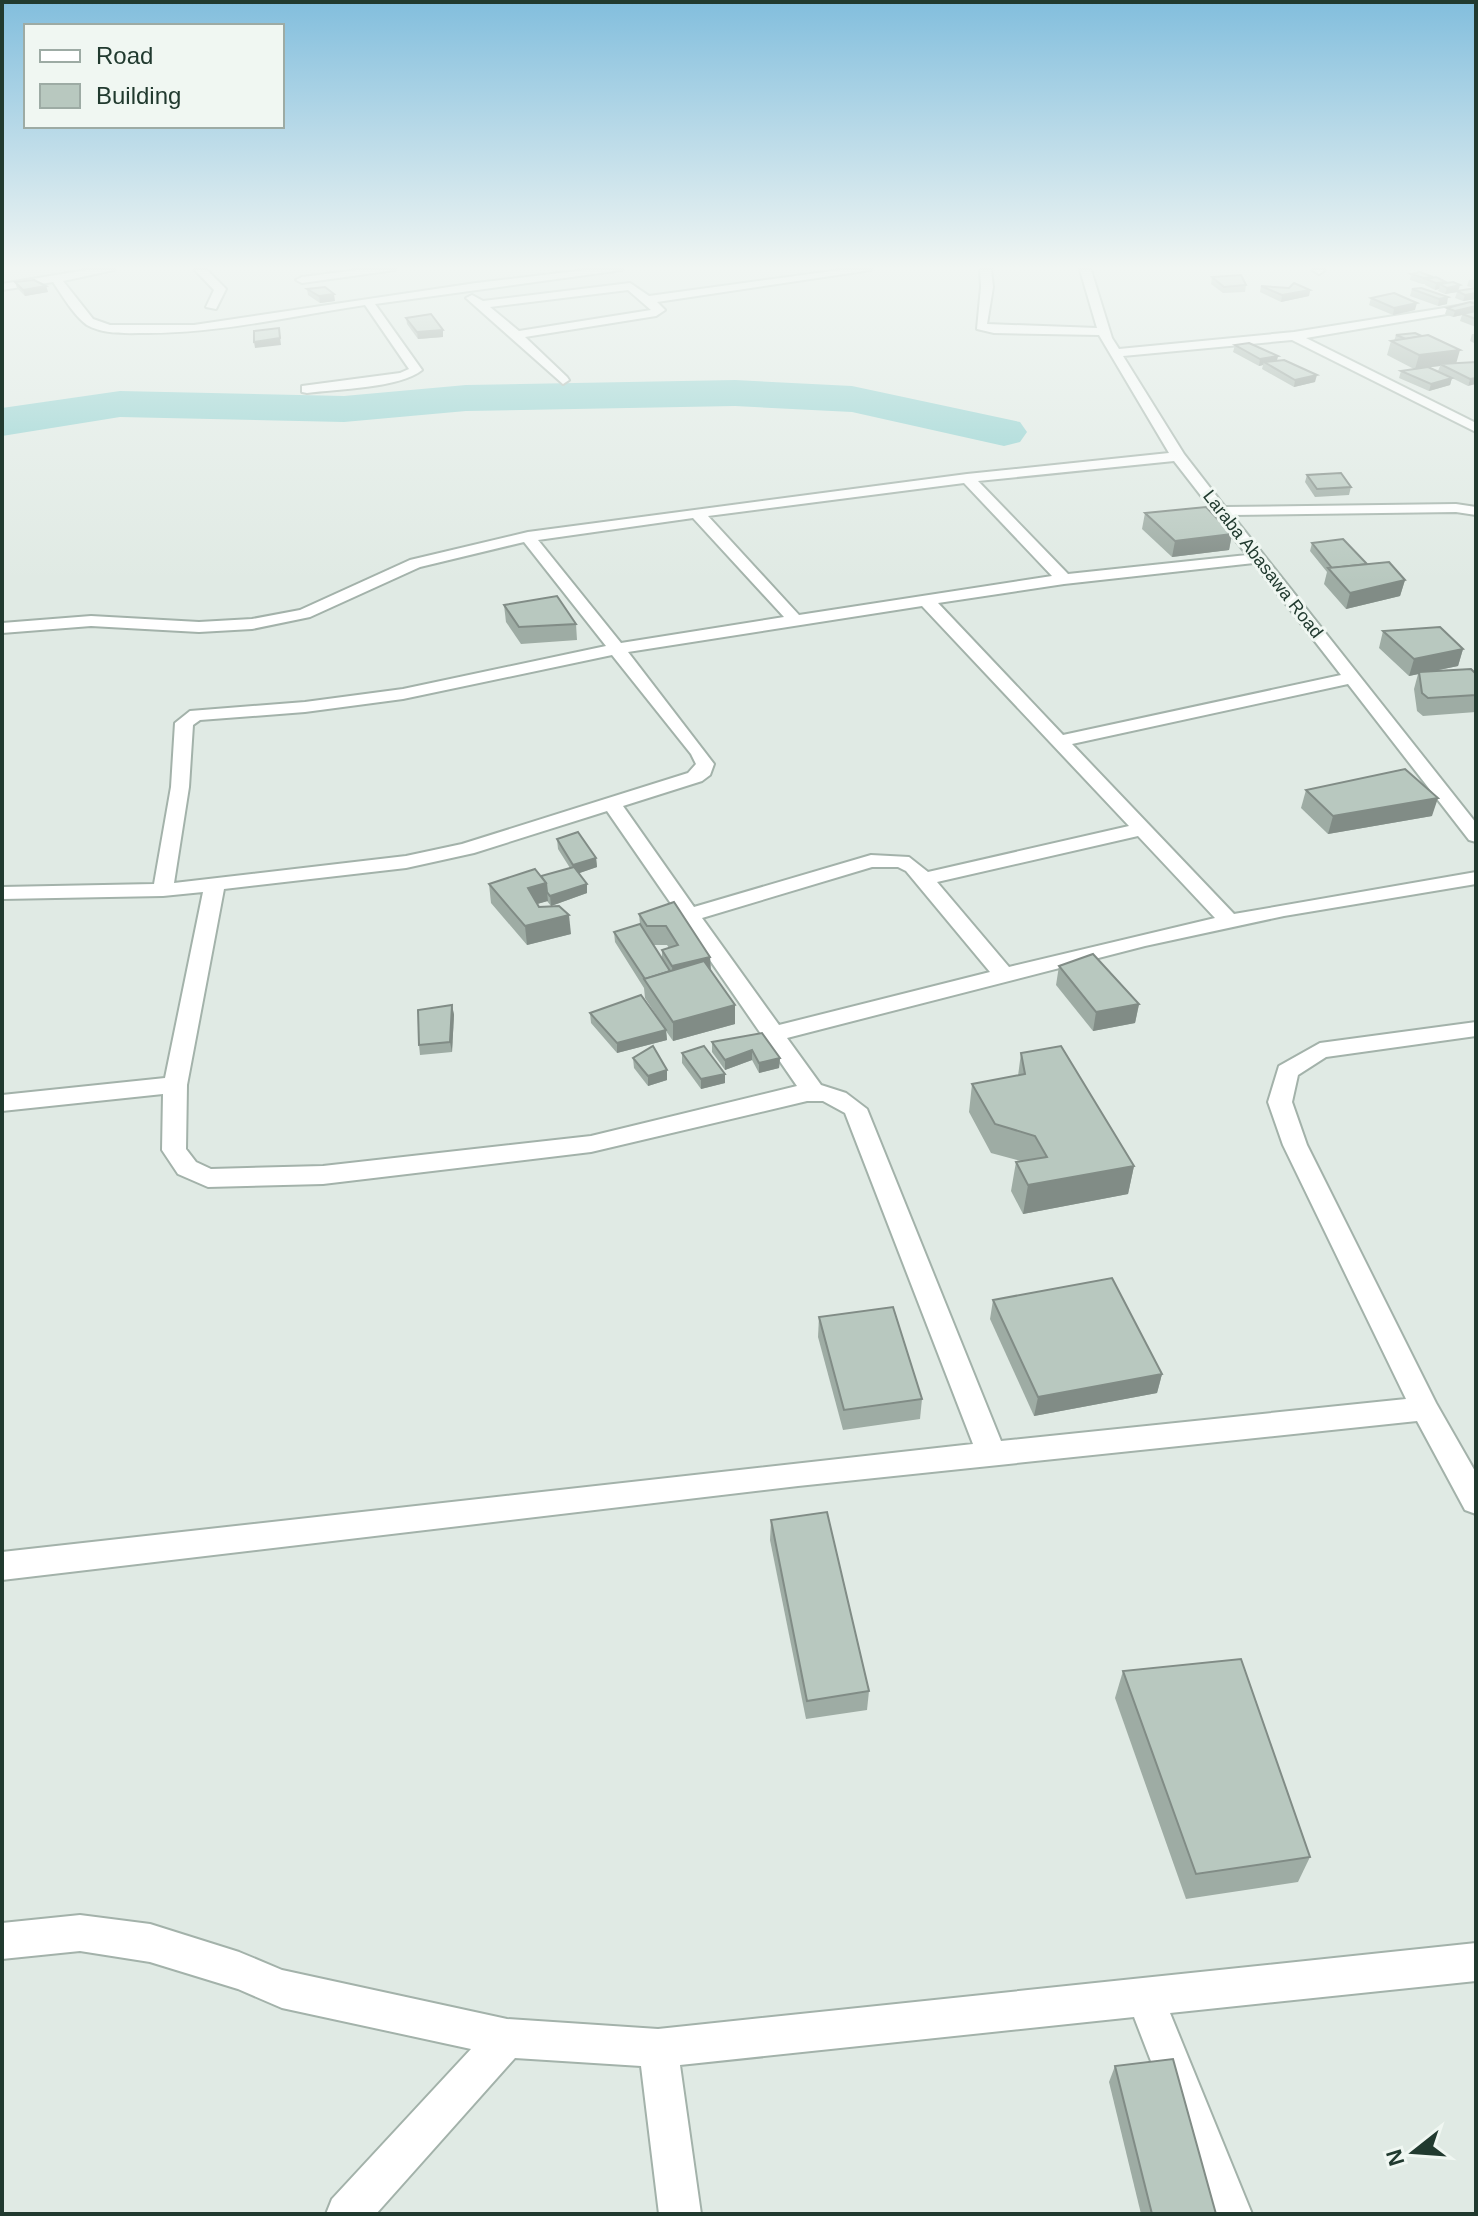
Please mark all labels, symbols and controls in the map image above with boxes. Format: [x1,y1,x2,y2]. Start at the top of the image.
legend [24,24,284,128]
text: Road [96,42,153,69]
text: Building [96,82,181,109]
street label: Laraba Abasawa Road [1199,486,1327,642]
north arrow [1374,2112,1454,2192]
text: N [1381,2146,1410,2169]

